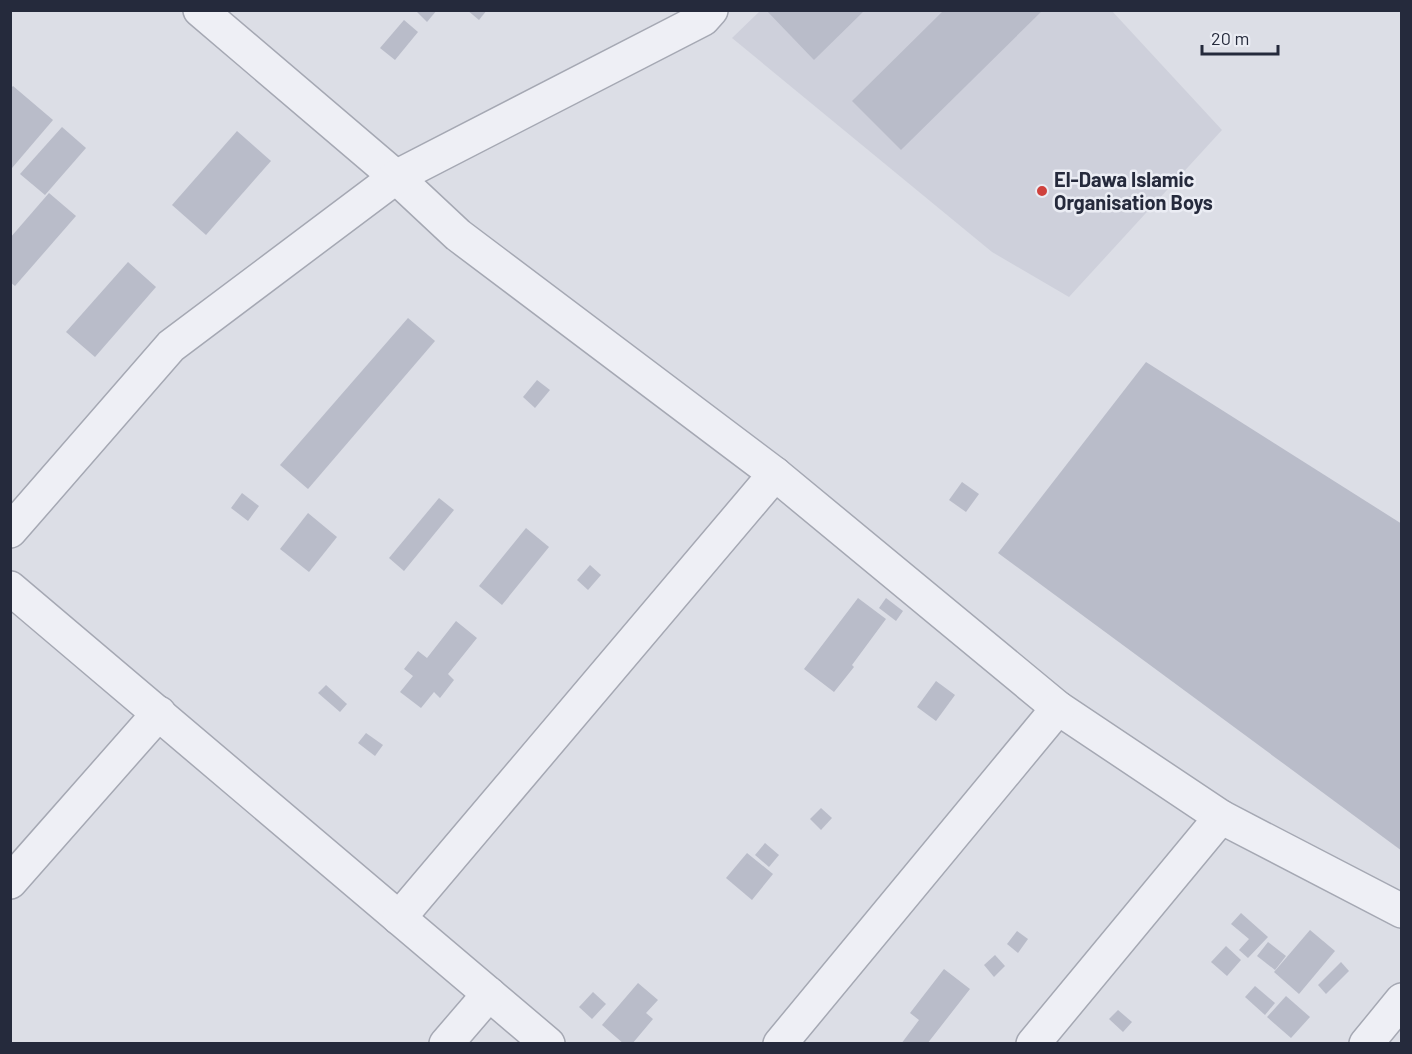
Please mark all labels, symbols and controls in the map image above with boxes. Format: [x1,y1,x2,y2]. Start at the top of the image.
scale bar [1202,18,1278,56]
text: 20 m [1211,27,1249,49]
place label: El-Dawa Islamic Organisation Boys [1054,167,1213,214]
marker: El-Dawa Islamic Organisation Boys [1035,184,1049,198]

